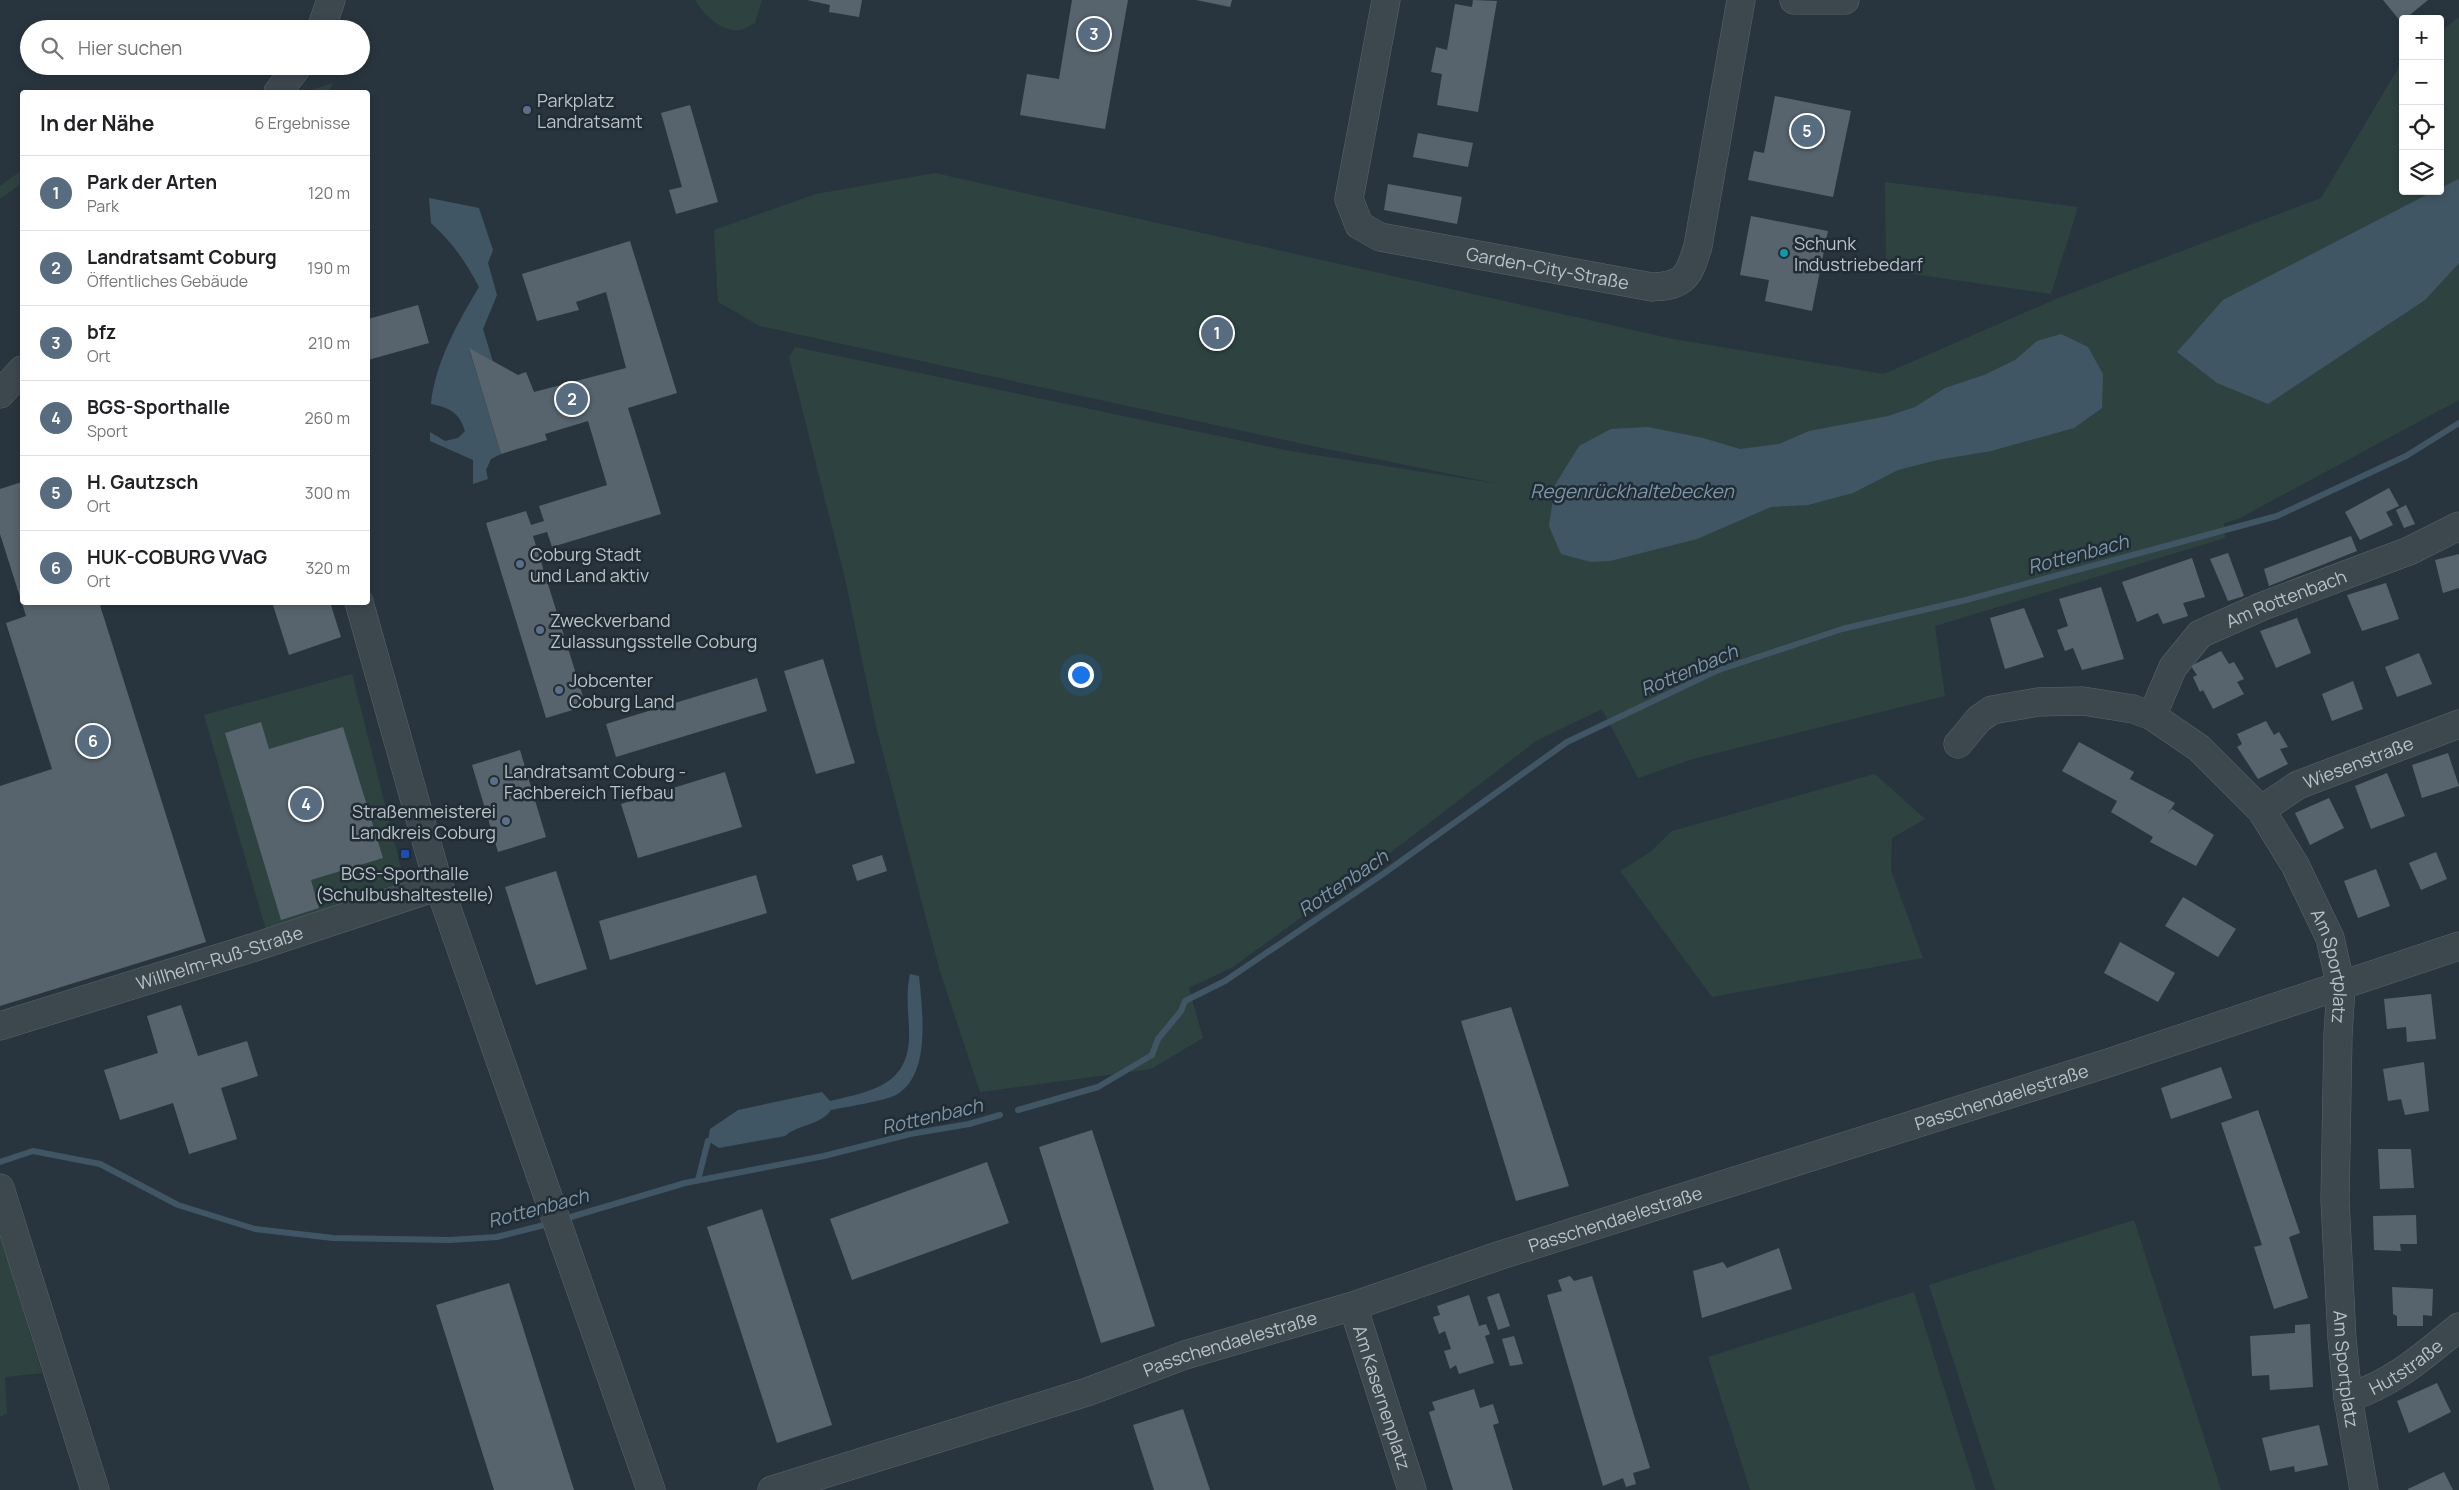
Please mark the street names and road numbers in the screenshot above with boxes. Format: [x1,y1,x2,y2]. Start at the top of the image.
street label: Garden-City-Straße [1464,241,1631,295]
street label: Am Rottenbach [2222,564,2350,633]
street label: Wiesenstraße [2300,730,2417,794]
street label: Am Sportplatz [2306,905,2353,1024]
street label: Willhelm-Ruß-Straße [133,920,306,995]
street label: Passchendaelestraße [1911,1058,2091,1135]
street label: Passchendaelestraße [1525,1180,1705,1258]
street label: Passchendaelestraße [1139,1305,1320,1382]
street label: Am Sportplatz [2329,1310,2365,1430]
street label: Am Kasernenplatz [1348,1322,1417,1473]
street label: Hutstraße [2365,1333,2448,1400]

